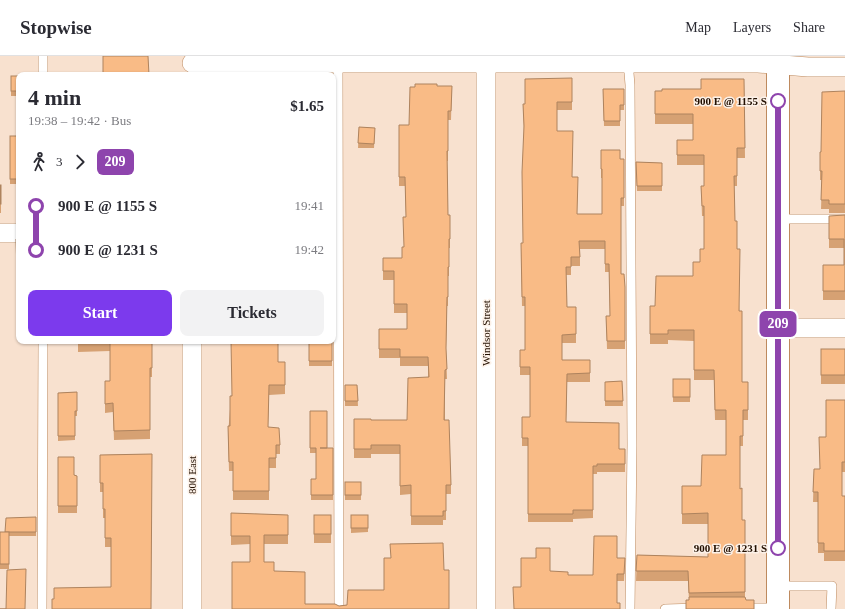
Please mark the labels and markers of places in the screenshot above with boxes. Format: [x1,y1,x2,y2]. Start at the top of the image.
marker: 900 E @ 1155 S [770,93,786,109]
place label: 900 E @ 1155 S [694,95,767,107]
marker: 900 E @ 1231 S [770,540,786,556]
place label: 900 E @ 1231 S [694,542,767,554]

